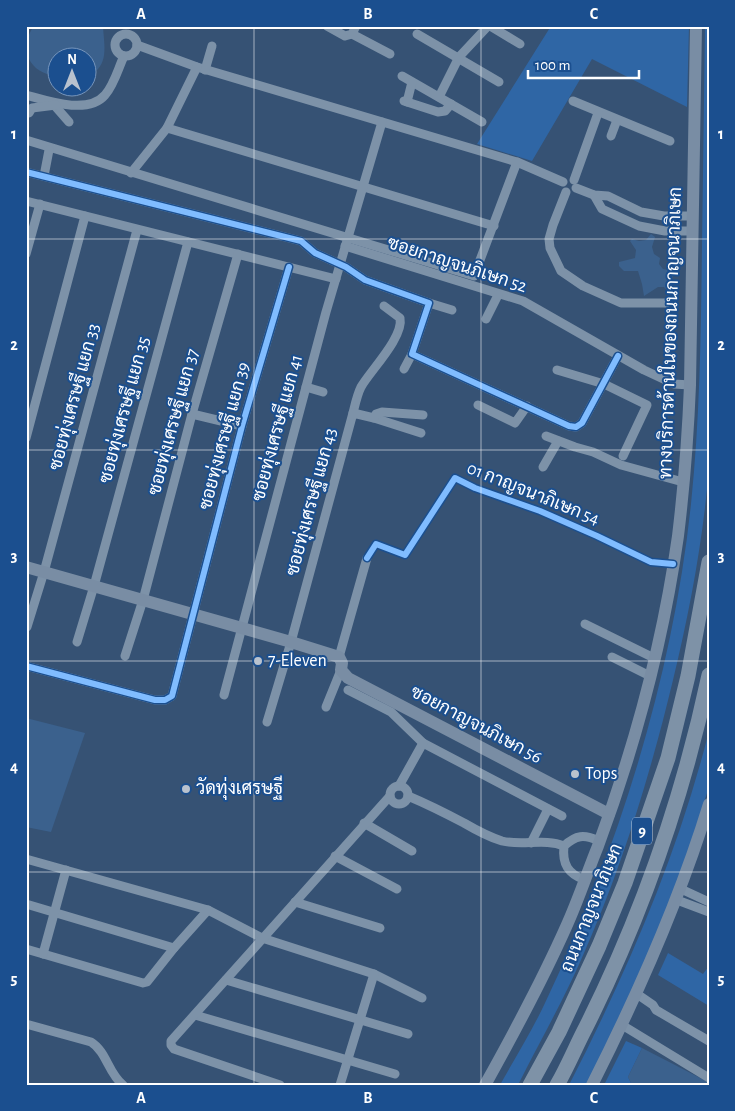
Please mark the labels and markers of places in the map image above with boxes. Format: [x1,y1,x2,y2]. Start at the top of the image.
place label: 7-Eleven [268,652,327,670]
marker: 7-Eleven [252,655,264,667]
place label: Tops [585,765,617,783]
marker: Tops [569,768,581,780]
place label: วัดทุ่งเศรษฐี [196,775,283,800]
marker: วัดทุ่งเศรษฐี [180,783,192,795]

